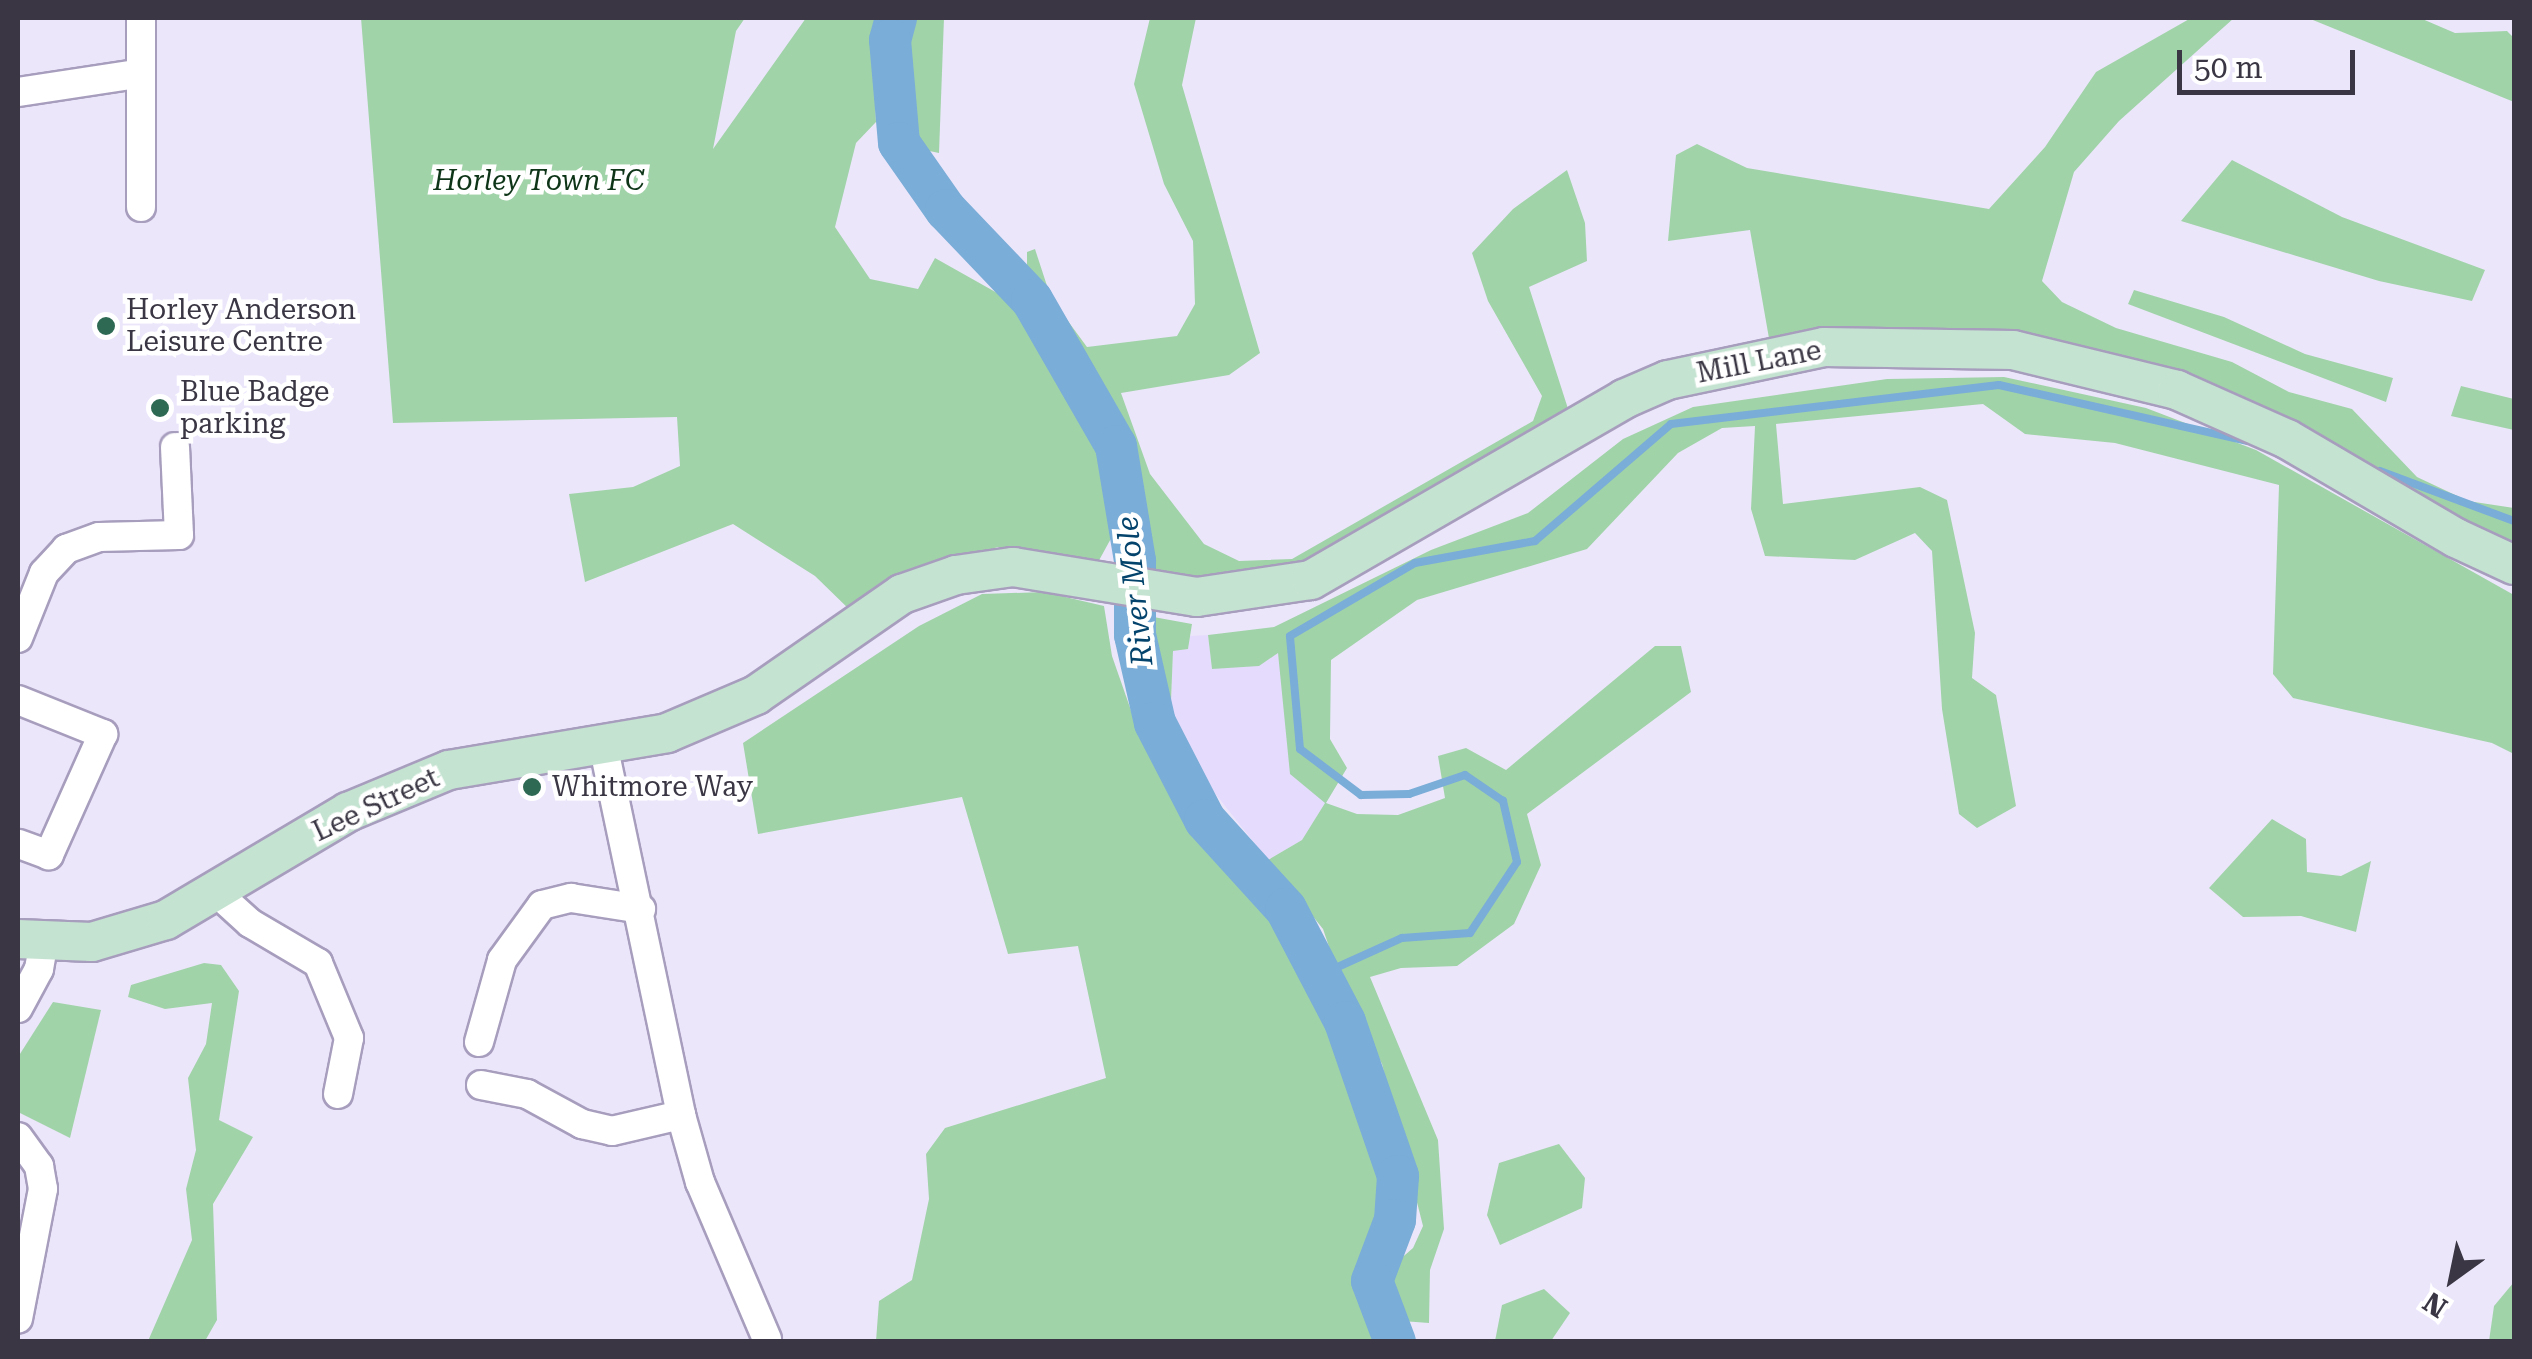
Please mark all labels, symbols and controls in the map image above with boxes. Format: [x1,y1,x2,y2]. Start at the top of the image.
scale bar [2182,30,2360,92]
text: 50 m [2194,50,2263,85]
park label: Horley Town FC [433,164,645,198]
place label: Horley Anderson Leisure Centre [126,293,356,359]
marker: Horley Anderson Leisure Centre [95,315,117,337]
street label: Mill Lane [1694,333,1824,391]
place label: Blue Badge parking [180,375,329,441]
marker: Blue Badge parking [149,397,171,419]
water label: River Mole [1109,515,1161,667]
street label: Lee Street [307,761,445,849]
place label: Whitmore Way [552,770,753,804]
marker: Whitmore Way [521,776,543,798]
north arrow [2402,1229,2502,1329]
text: N [2417,1285,2453,1324]

